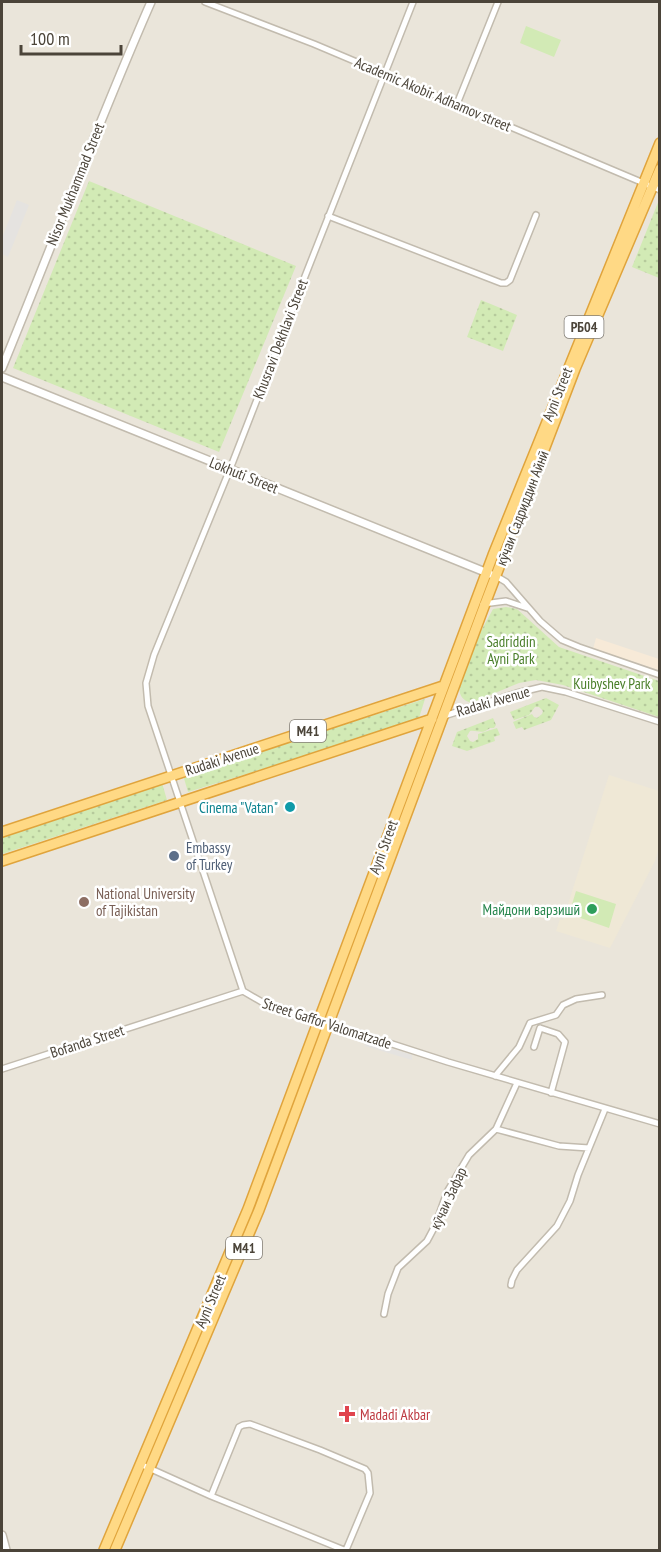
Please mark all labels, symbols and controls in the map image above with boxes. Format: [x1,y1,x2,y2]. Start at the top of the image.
scale bar [21,18,122,56]
text: 100 m [30,27,70,50]
street label: Academic Akobir Adhamov street [352,52,514,136]
street label: Nisor Mukhammad Street [42,120,108,248]
street label: Khusravi Dekhlavi Street [248,276,312,402]
road number: РБ04 [564,316,604,338]
street label: Ayni Street [538,364,576,424]
street label: кӯчаи Садриддин Айнӣ [491,448,553,568]
street label: Lokhuti Street [207,453,281,497]
park label: Sadriddin Ayni Park [486,632,536,668]
park label: Kuibyshev Park [573,674,651,693]
street label: Radaki Avenue [454,681,532,721]
road number: M41 [290,720,326,742]
street label: Rudaki Avenue [183,738,261,780]
place label: Cinema "Vatan" [199,798,278,817]
marker: Cinema "Vatan" [283,800,297,814]
street label: Ayni Street [364,817,402,877]
place label: Embassy of Turkey [186,838,233,874]
marker: Embassy of Turkey [167,849,181,863]
place label: National University of Tajikistan [96,884,195,920]
marker: National University of Tajikistan [77,895,91,909]
place label: Майдони варзишӣ [483,900,580,919]
marker: Майдони варзишӣ [585,902,599,916]
street label: Street Gaffor Valomatzade [260,993,394,1053]
street label: Bofanda Street [48,1020,126,1062]
street label: кӯчаи Зафар [425,1164,471,1232]
road number: M41 [226,1237,262,1259]
street label: Ayni Street [190,1271,230,1331]
marker: Madadi Akbar [338,1405,356,1423]
place label: Madadi Akbar [360,1405,431,1424]

